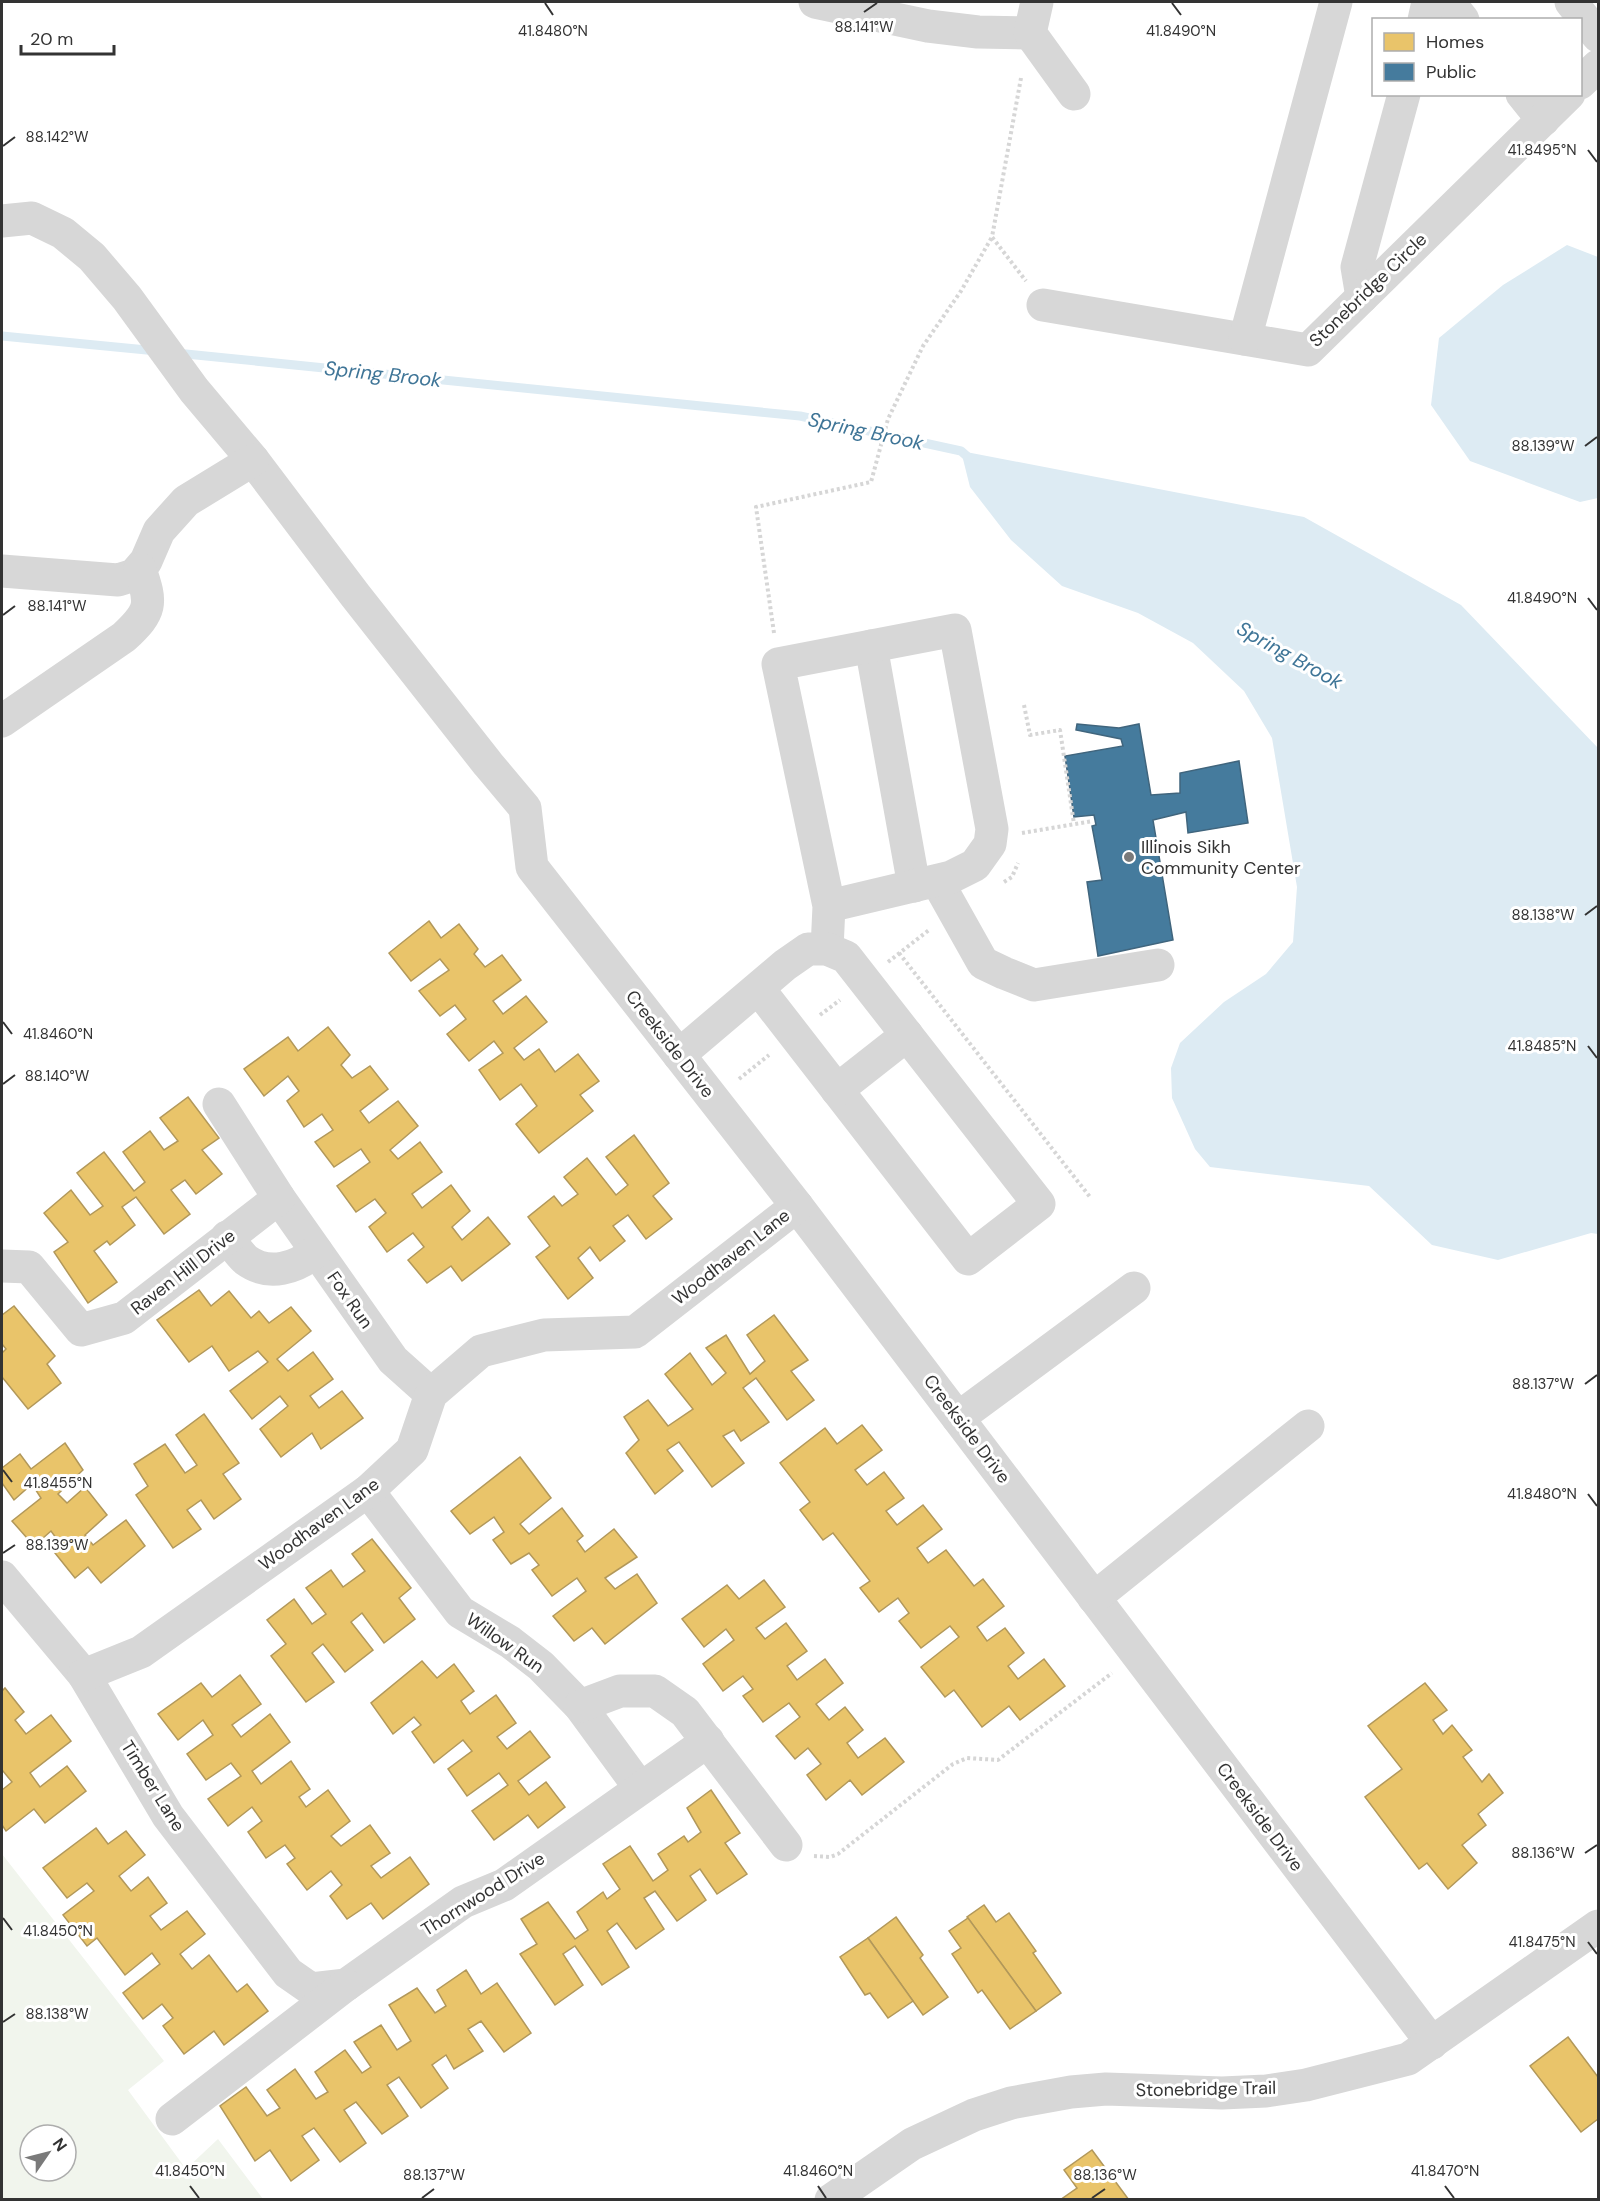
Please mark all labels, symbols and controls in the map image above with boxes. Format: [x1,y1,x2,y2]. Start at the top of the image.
text: 88.141°W [835,17,894,37]
scale bar [21,18,114,56]
legend [1372,18,1582,96]
text: 41.8480°N [518,21,588,41]
text: 41.8490°N [1146,21,1216,41]
text: 20 m [30,27,73,51]
text: Homes [1426,30,1484,54]
text: Public [1426,60,1477,84]
text: 88.142°W [26,127,89,147]
text: 41.8495°N [1507,140,1577,160]
street label: Stonebridge Circle [1304,228,1432,352]
water label: Spring Brook [323,355,444,393]
water label: Spring Brook [806,406,927,456]
text: 88.139°W [1511,436,1575,456]
text: 41.8490°N [1507,588,1577,608]
text: 88.141°W [28,596,87,616]
water label: Spring Brook [1232,615,1348,695]
place label: Illinois Sikh Community Center [1141,835,1301,880]
marker: Illinois Sikh Community Center [1122,850,1136,864]
text: 88.138°W [1511,905,1575,925]
street label: Creekside Drive [620,985,720,1103]
text: 41.8460°N [23,1024,93,1044]
text: 41.8485°N [1508,1036,1576,1056]
text: 88.140°W [25,1066,90,1086]
street label: Woodhaven Lane [667,1203,795,1311]
street label: Raven Hill Drive [126,1224,240,1320]
street label: Fox Run [322,1267,378,1333]
street label: Creekside Drive [918,1370,1016,1488]
text: 88.137°W [1512,1374,1574,1394]
street label: Woodhaven Lane [254,1472,384,1576]
text: 41.8455°N [24,1473,92,1493]
text: 41.8480°N [1507,1484,1577,1504]
text: 88.139°W [25,1535,89,1555]
street label: Willow Run [461,1607,549,1679]
street label: Timber Lane [115,1736,191,1836]
street label: Creekside Drive [1211,1758,1309,1876]
text: 88.136°W [1511,1843,1575,1863]
street label: Thornwood Drive [417,1846,549,1942]
text: 41.8450°N [23,1921,93,1941]
text: 41.8475°N [1508,1932,1576,1952]
text: 88.138°W [25,2004,89,2024]
street label: Stonebridge Trail [1136,2076,1276,2102]
north arrow [18,2123,78,2183]
text: N [48,2134,72,2155]
text: 41.8450°N [155,2161,225,2181]
text: 41.8460°N [783,2161,853,2181]
text: 41.8470°N [1411,2161,1479,2181]
text: 88.137°W [403,2165,465,2185]
text: 88.136°W [1073,2165,1137,2185]

